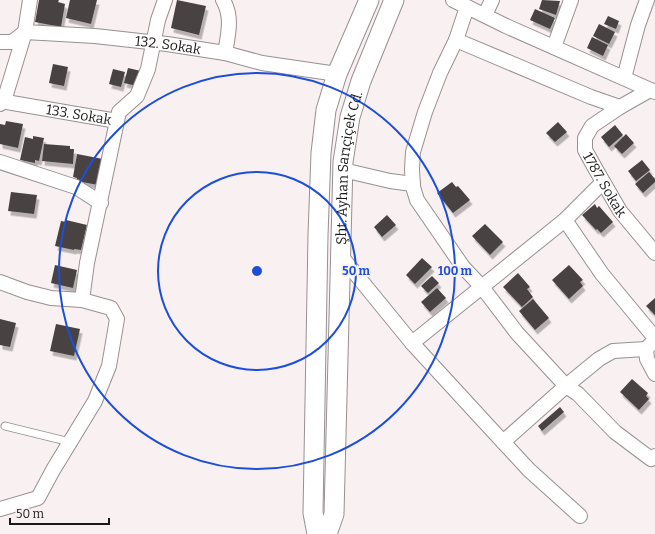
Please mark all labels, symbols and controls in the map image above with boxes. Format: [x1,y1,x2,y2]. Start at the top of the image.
street label: 132. Sokak [134,32,202,58]
street label: Şht. Ayhan Sarıçiçek Cd. [332,89,366,245]
street label: 133. Sokak [45,101,113,128]
street label: 1787. Sokak [579,149,630,221]
centre of rings [250,264,264,278]
text: 50 m [342,264,370,278]
text: 100 m [438,264,473,278]
scale bar [10,500,109,526]
text: 50 m [16,507,45,521]

